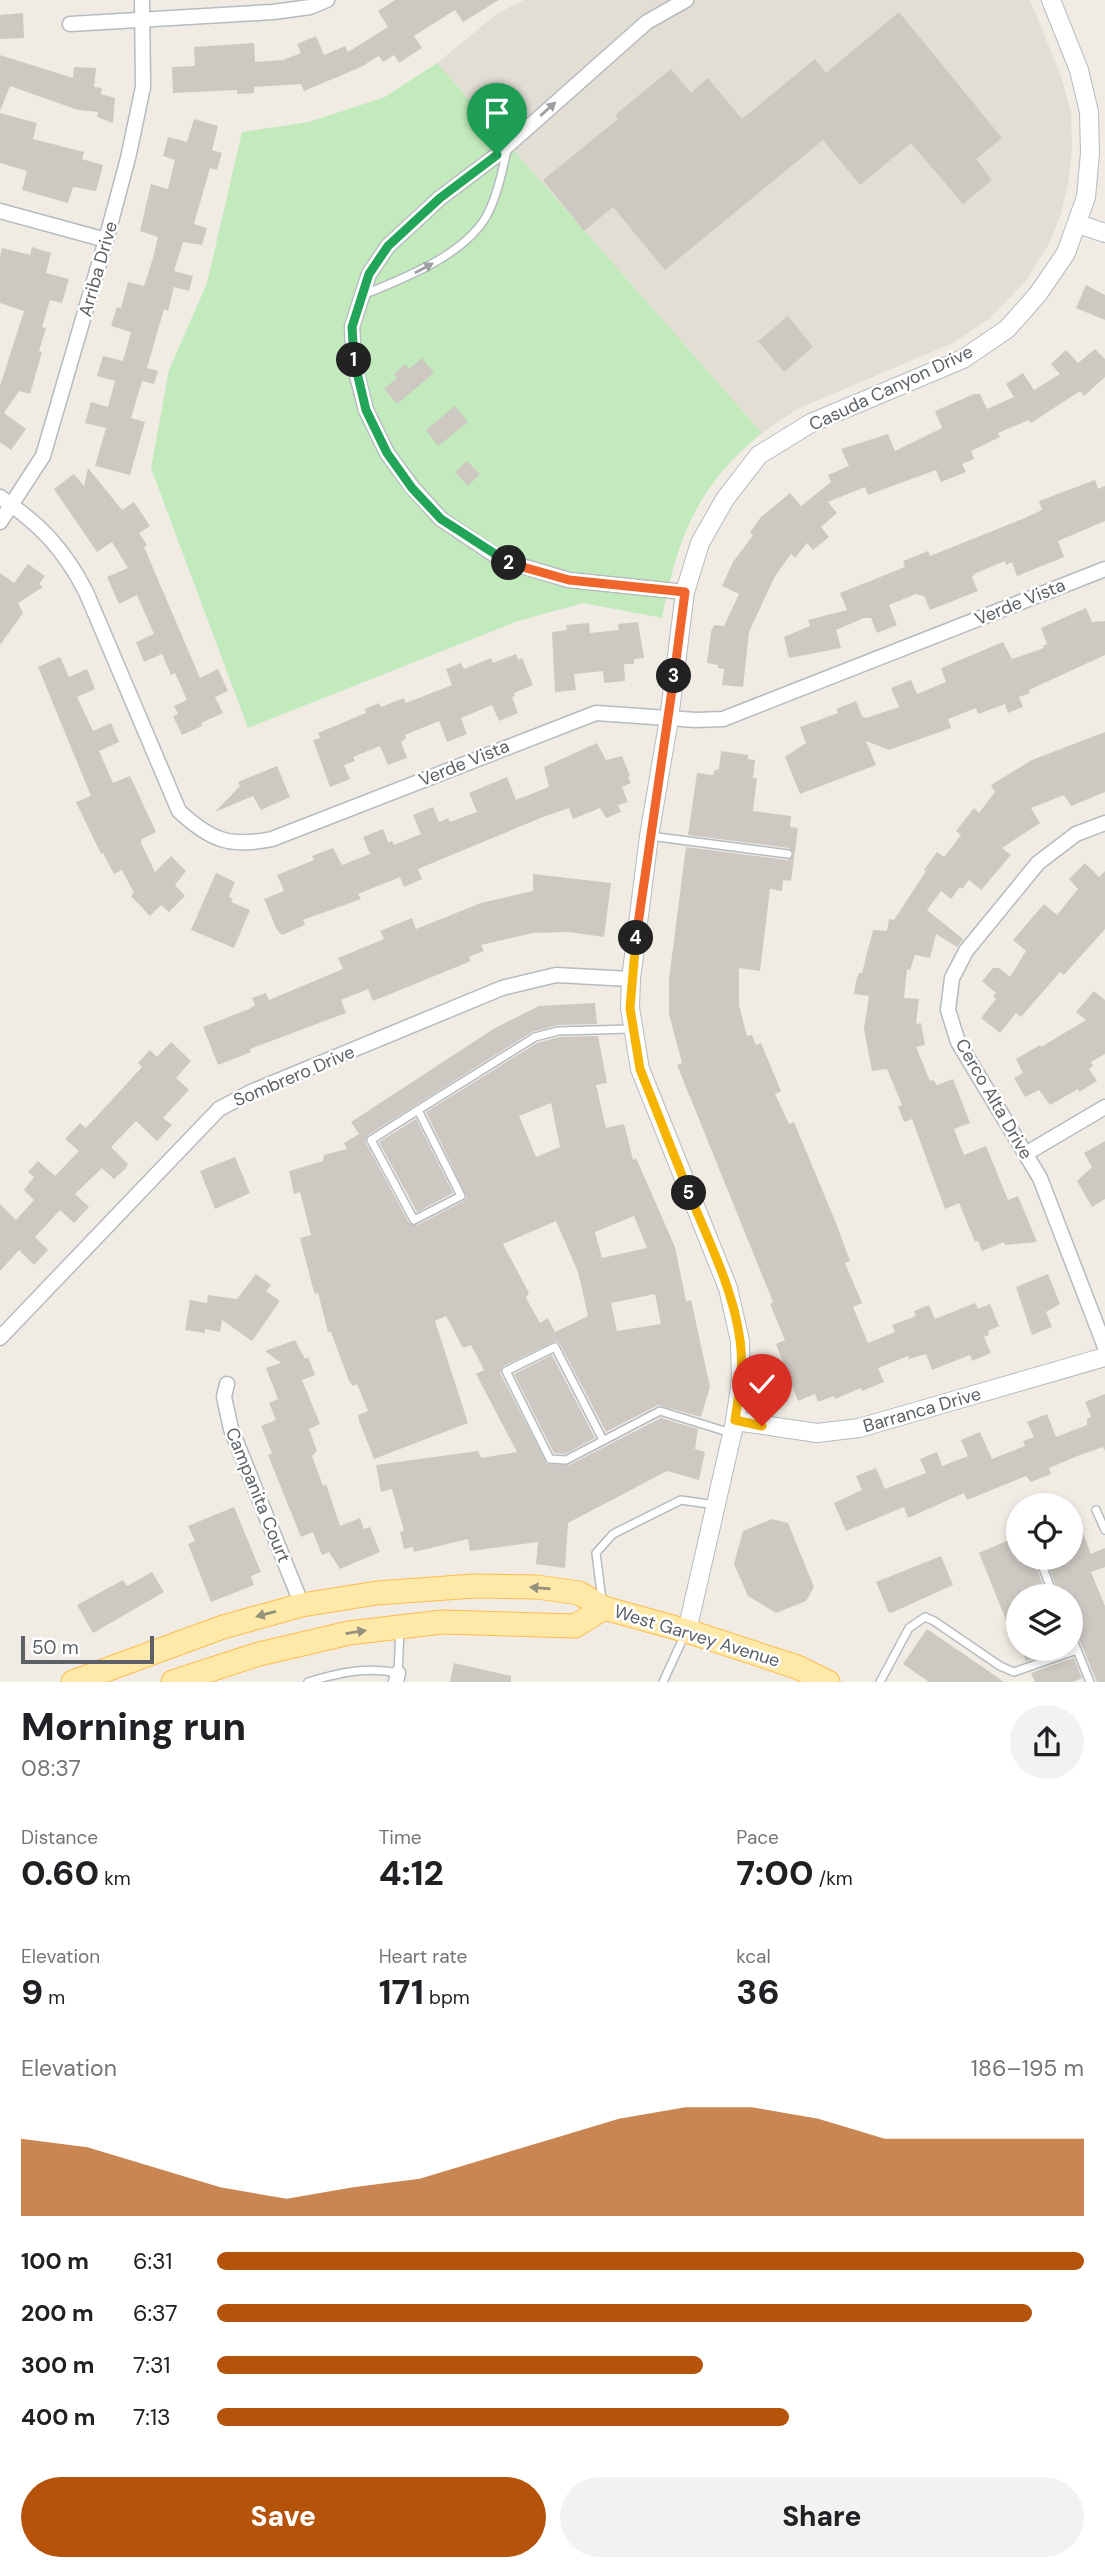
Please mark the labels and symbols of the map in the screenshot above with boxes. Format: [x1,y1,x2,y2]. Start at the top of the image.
pin [467,83,527,155]
one-way arrow [539,101,557,117]
street label: Arriba Drive [73,219,123,319]
one-way arrow [415,262,434,274]
street label: Casuda Canyon Drive [805,339,977,437]
pin: 1 [336,342,372,378]
pin: 2 [491,546,526,580]
street label: Verde Vista [971,573,1069,631]
pin: 3 [656,658,692,694]
street label: Verde Vista [415,734,513,792]
pin: 4 [618,920,654,956]
street label: Cerco Alta Drive [950,1034,1038,1164]
street label: Sombrero Drive [230,1040,358,1112]
pin: 5 [672,1176,706,1210]
pin [732,1354,792,1426]
street label: Barranca Drive [860,1382,984,1438]
street label: Campanita Court [220,1424,296,1566]
one-way arrow [529,1582,551,1593]
street label: West Garvey Avenue [611,1599,783,1673]
one-way arrow [255,1610,276,1620]
one-way arrow [346,1626,368,1637]
scale bar [21,1633,154,1665]

